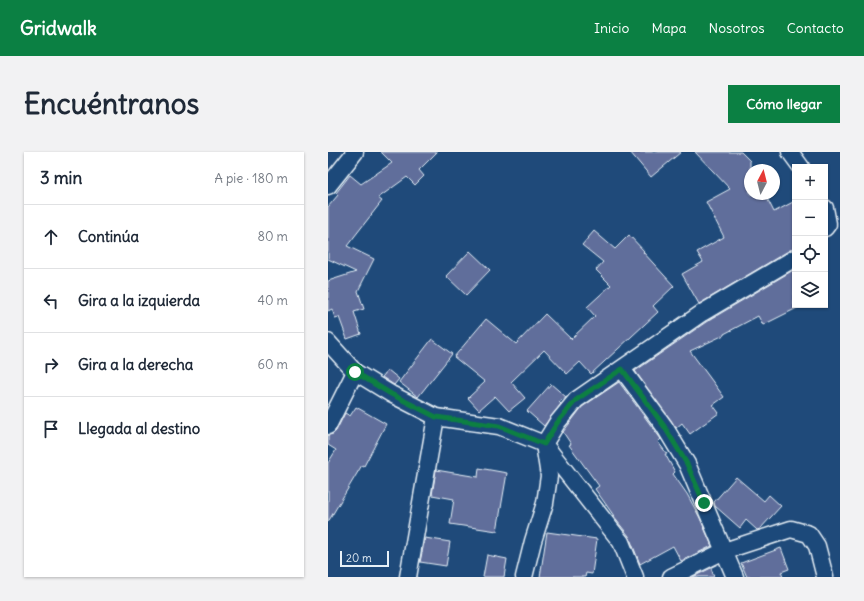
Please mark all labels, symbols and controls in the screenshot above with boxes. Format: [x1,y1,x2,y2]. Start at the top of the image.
text: Gridwalk [20,16,97,40]
text: Inicio [594,19,629,37]
text: Mapa [651,19,687,37]
text: Nosotros [709,19,765,37]
text: Contacto [787,19,844,37]
button: Cómo llegar [728,85,840,123]
text: Encuéntranos [24,86,199,122]
north arrow [744,164,780,200]
map controls [792,164,828,308]
button: + [792,164,828,200]
text: 3 min [40,167,82,189]
text: A pie · 180 m [214,170,288,187]
button: − [792,200,828,236]
icon: ahead [40,226,62,248]
text: Continúa [78,227,139,246]
text: 80 m [257,228,288,245]
button: locate [792,236,828,272]
button: layers [792,272,828,308]
icon: left [40,290,62,312]
text: Gira a la izquierda [78,291,200,310]
text: 40 m [257,292,288,309]
icon: right [40,354,62,376]
text: Gira a la derecha [78,355,193,374]
text: 60 m [257,356,288,373]
route start [346,363,364,381]
icon: arrive [40,418,62,440]
text: Llegada al destino [78,419,200,438]
route end [695,494,713,512]
scale bar [340,549,389,568]
text: 20 m [346,551,372,565]

